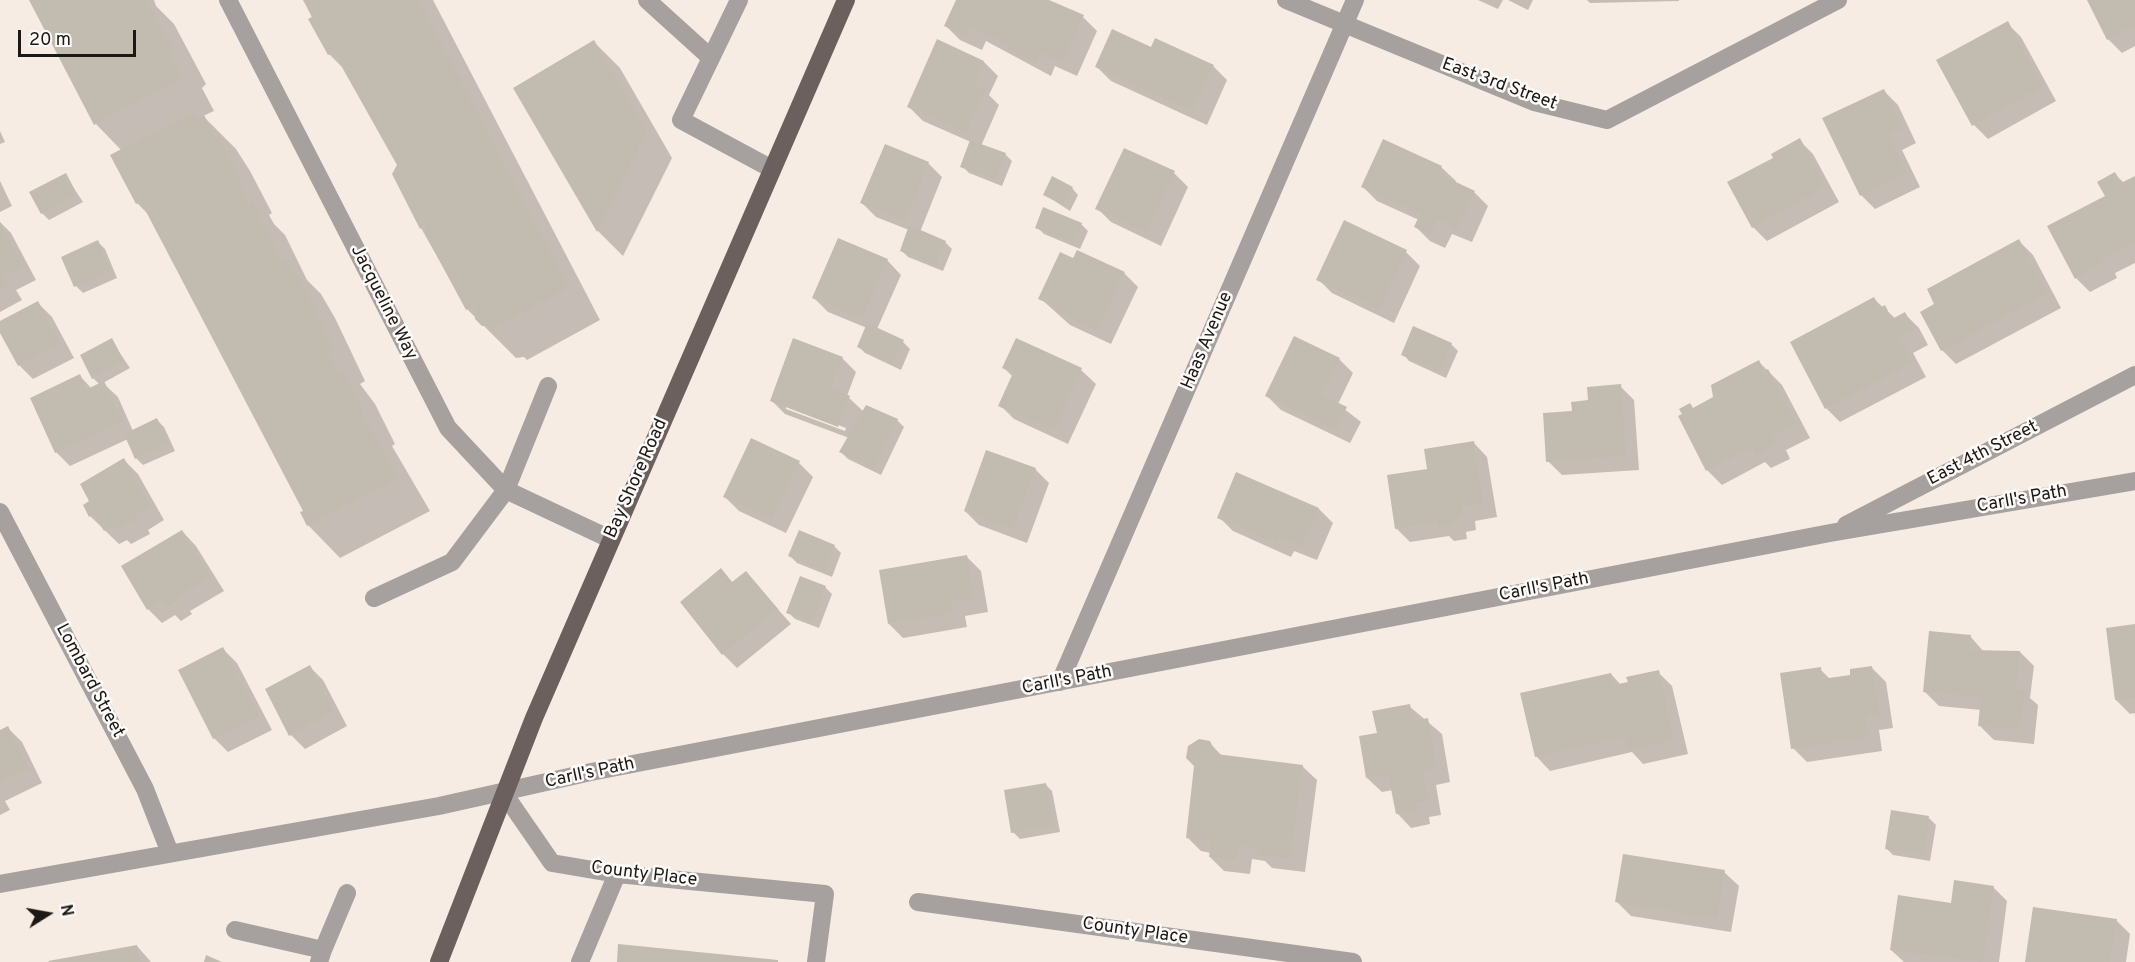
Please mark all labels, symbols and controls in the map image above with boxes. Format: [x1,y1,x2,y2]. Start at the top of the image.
scale bar [21,18,140,56]
text: 20 m [29,29,71,52]
street label: East 3rd Street [1439,54,1559,116]
street label: Jacqueline Way [345,242,421,364]
street label: Haas Avenue [1178,289,1238,393]
street label: Bay Shore Road [601,416,673,542]
street label: East 4th Street [1924,417,2042,491]
street label: Carll's Path [1975,481,2069,519]
street label: Carll's Path [1497,569,1591,607]
street label: Lombard Street [50,620,128,742]
street label: Carll's Path [1020,662,1114,700]
street label: Carll's Path [543,754,637,794]
street label: County Place [590,858,698,892]
north arrow [18,884,78,944]
text: N [55,903,77,918]
street label: County Place [1081,914,1189,950]

